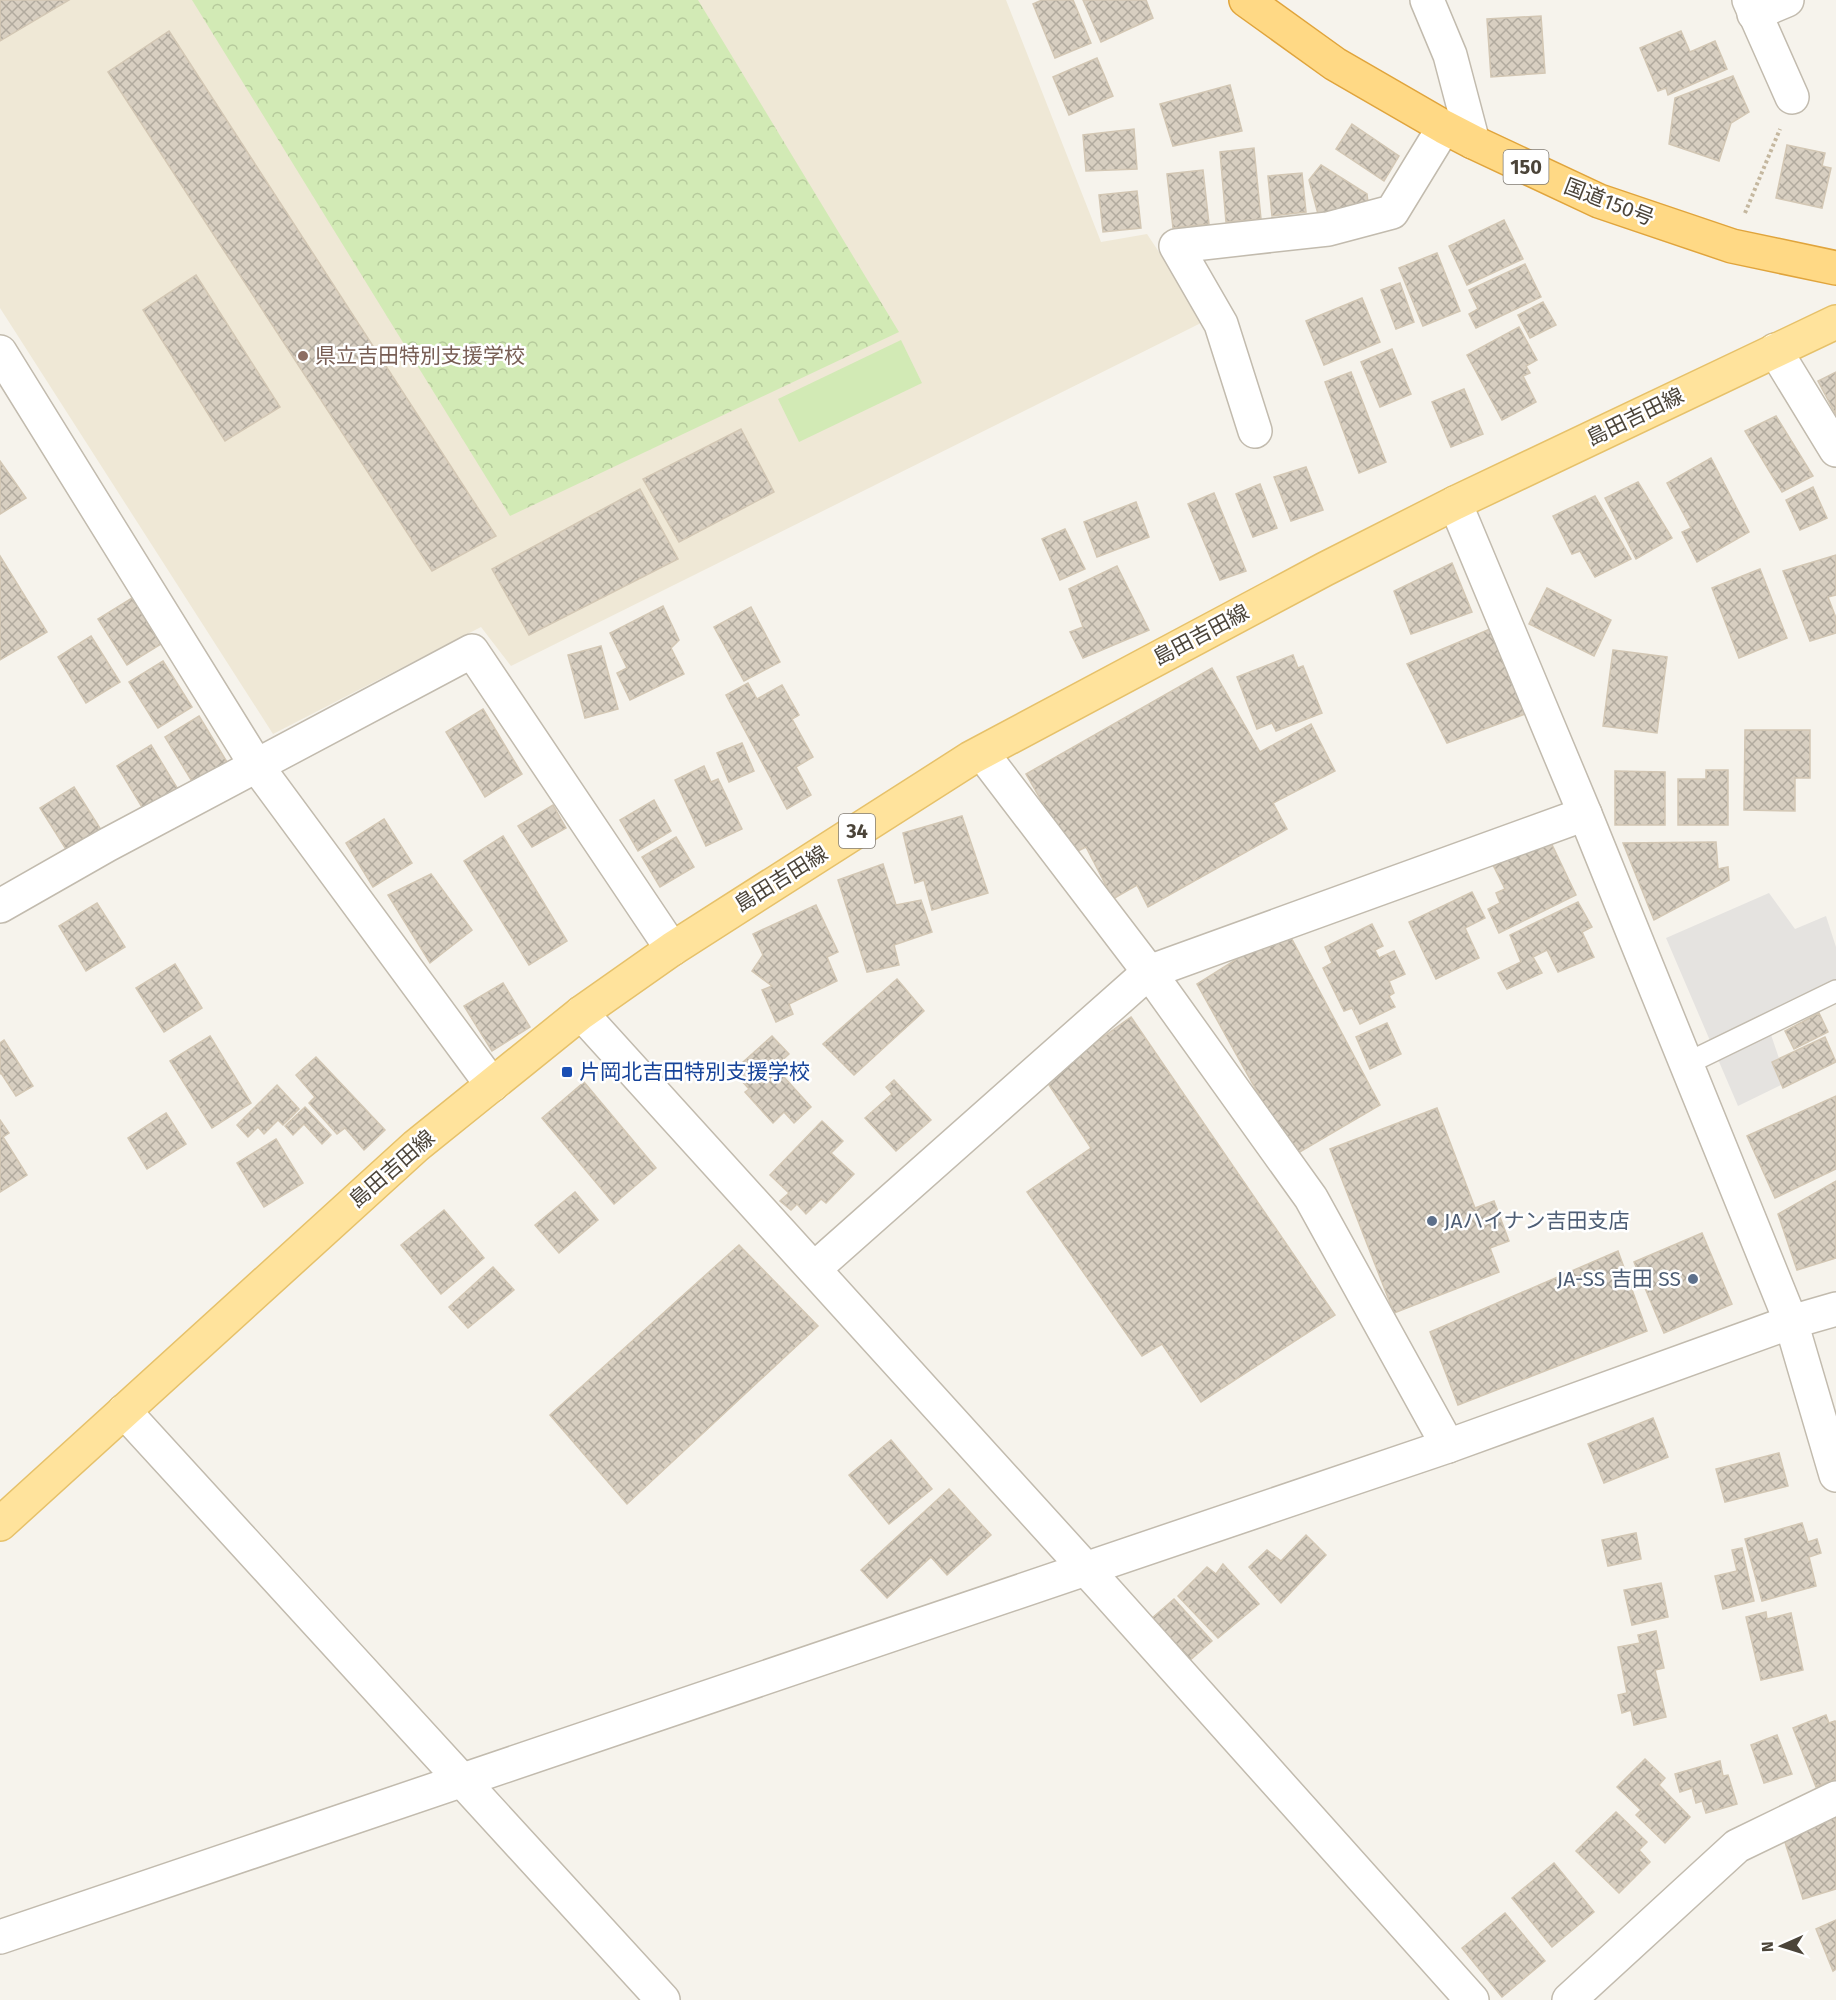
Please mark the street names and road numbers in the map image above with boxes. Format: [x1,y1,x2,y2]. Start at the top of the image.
road number: 150 [1504,150,1549,184]
street label: 国道150号 [1560,173,1658,231]
street label: 島田吉田線 [1582,382,1688,452]
street label: 島田吉田線 [1149,599,1253,671]
road number: 34 [839,814,875,848]
street label: 島田吉田線 [730,840,832,918]
street label: 島田吉田線 [344,1125,440,1213]

